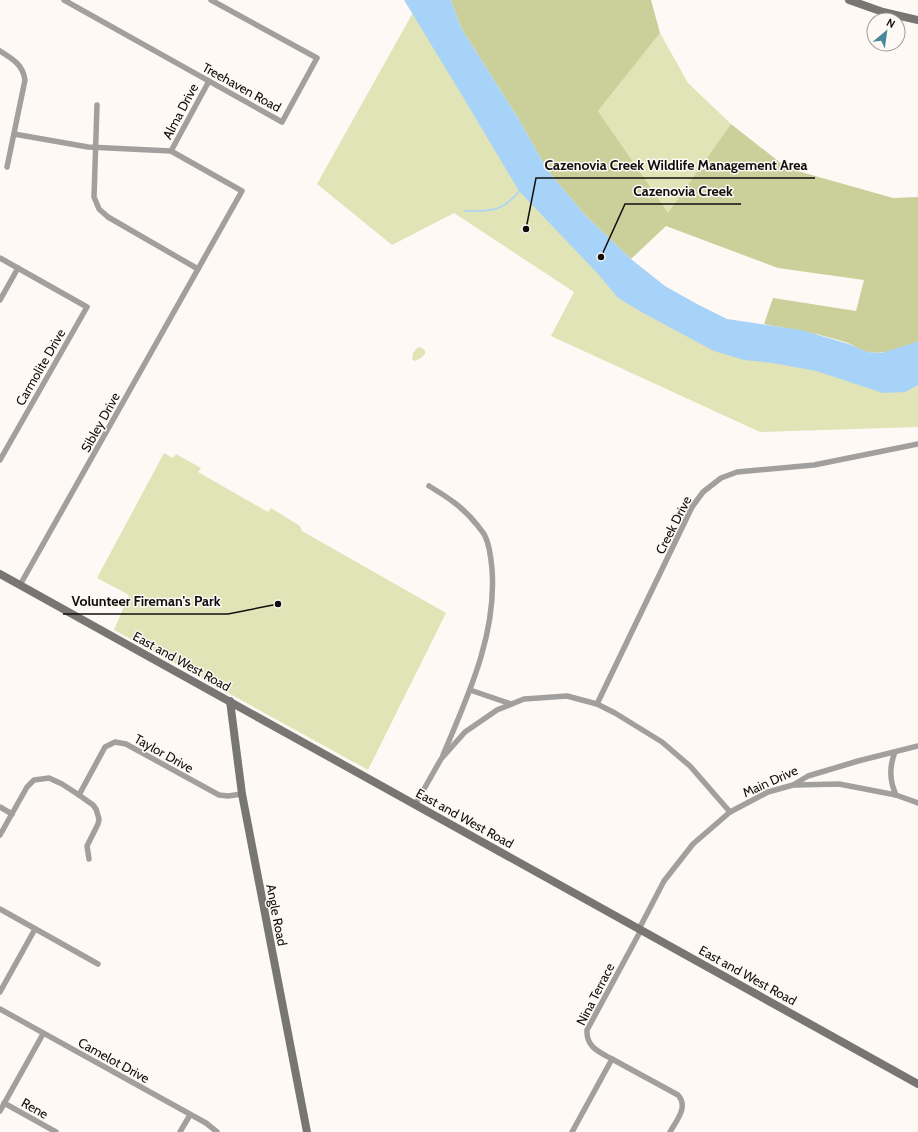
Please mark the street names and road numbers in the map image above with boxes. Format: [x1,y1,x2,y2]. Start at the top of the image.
street label: Treehaven Road [200,59,284,115]
street label: Alma Drive [159,80,201,142]
street label: Carmolite Drive [12,326,69,408]
street label: Sibley Drive [77,389,123,455]
street label: Creek Drive [652,493,695,557]
street label: East and West Road [130,628,234,694]
street label: Taylor Drive [132,730,197,776]
street label: Main Drive [740,762,800,800]
street label: East and West Road [413,785,517,851]
street label: Angle Road [263,883,291,947]
street label: East and West Road [696,942,800,1008]
street label: Nina Terrace [573,960,618,1028]
street label: Camelot Drive [76,1034,153,1086]
street label: Rene [19,1094,51,1122]

